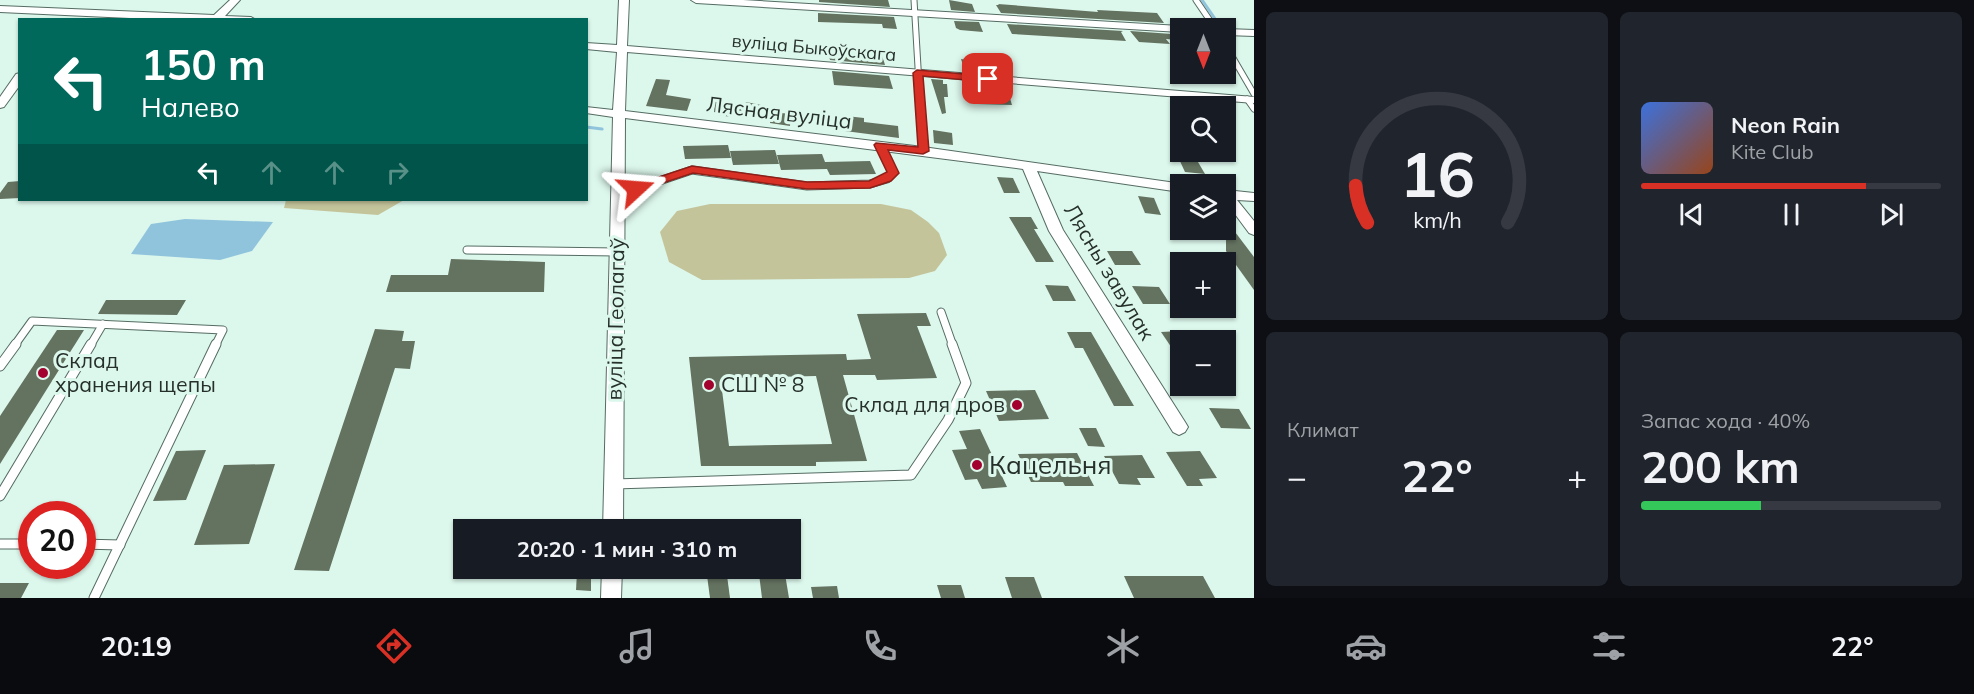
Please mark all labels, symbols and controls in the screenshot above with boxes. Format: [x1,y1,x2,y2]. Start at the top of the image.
north arrow [1170,18,1236,84]
map controls [1170,18,1236,396]
street label: вуліца Быкоўскага [731,29,897,66]
text: 150 m [141,38,266,91]
icon: left [42,42,120,120]
pin [962,53,1013,104]
icon: arrive [971,62,1004,95]
text: Налево [141,90,240,124]
street label: Лясная вуліца [705,90,853,134]
button: search [1170,96,1236,162]
text: Neon Rain [1731,111,1840,139]
text: 16 [1400,134,1474,213]
text: Kite Club [1731,139,1813,164]
icon: left [192,156,225,189]
icon: ahead [255,156,288,189]
icon: ahead [318,156,351,189]
icon: right [381,156,414,189]
position arrow [604,157,668,221]
button: layers [1170,174,1236,240]
icon: previous [1675,198,1708,231]
icon: pause [1775,198,1808,231]
icon: next [1875,198,1908,231]
street label: Лясны завулак [1059,199,1161,345]
text: km/h [1413,207,1461,234]
street label: вуліца Геолагаў [601,237,629,400]
button: + [1170,252,1236,318]
button: − [1170,330,1236,396]
place label: Склад хранения щепы [55,347,216,397]
marker: Склад хранения щепы [36,366,50,380]
place label: СШ № 8 [721,371,804,397]
marker: СШ № 8 [702,378,716,392]
place label: Склад для дров [844,391,1005,417]
marker: Склад для дров [1010,398,1024,412]
text: Запас хода · 40% [1641,408,1810,433]
text: Климат [1287,417,1359,442]
text: 200 km [1641,438,1800,494]
text: 22° [1401,447,1473,503]
place label: Кацельня [989,448,1112,481]
text: − [1287,456,1307,497]
text: + [1567,456,1587,497]
marker: Кацельня [970,458,984,472]
speed limit sign: 20 [18,501,96,579]
text: 20:20 · 1 мин · 310 m [517,535,737,563]
icon: directions [373,625,415,667]
icon: music [616,625,658,667]
icon: phone [859,625,901,667]
icon: climate [1102,625,1144,667]
icon: car [1345,625,1387,667]
icon: filters [1588,625,1630,667]
text: 20:19 [100,629,172,663]
text: 22° [1831,629,1873,663]

